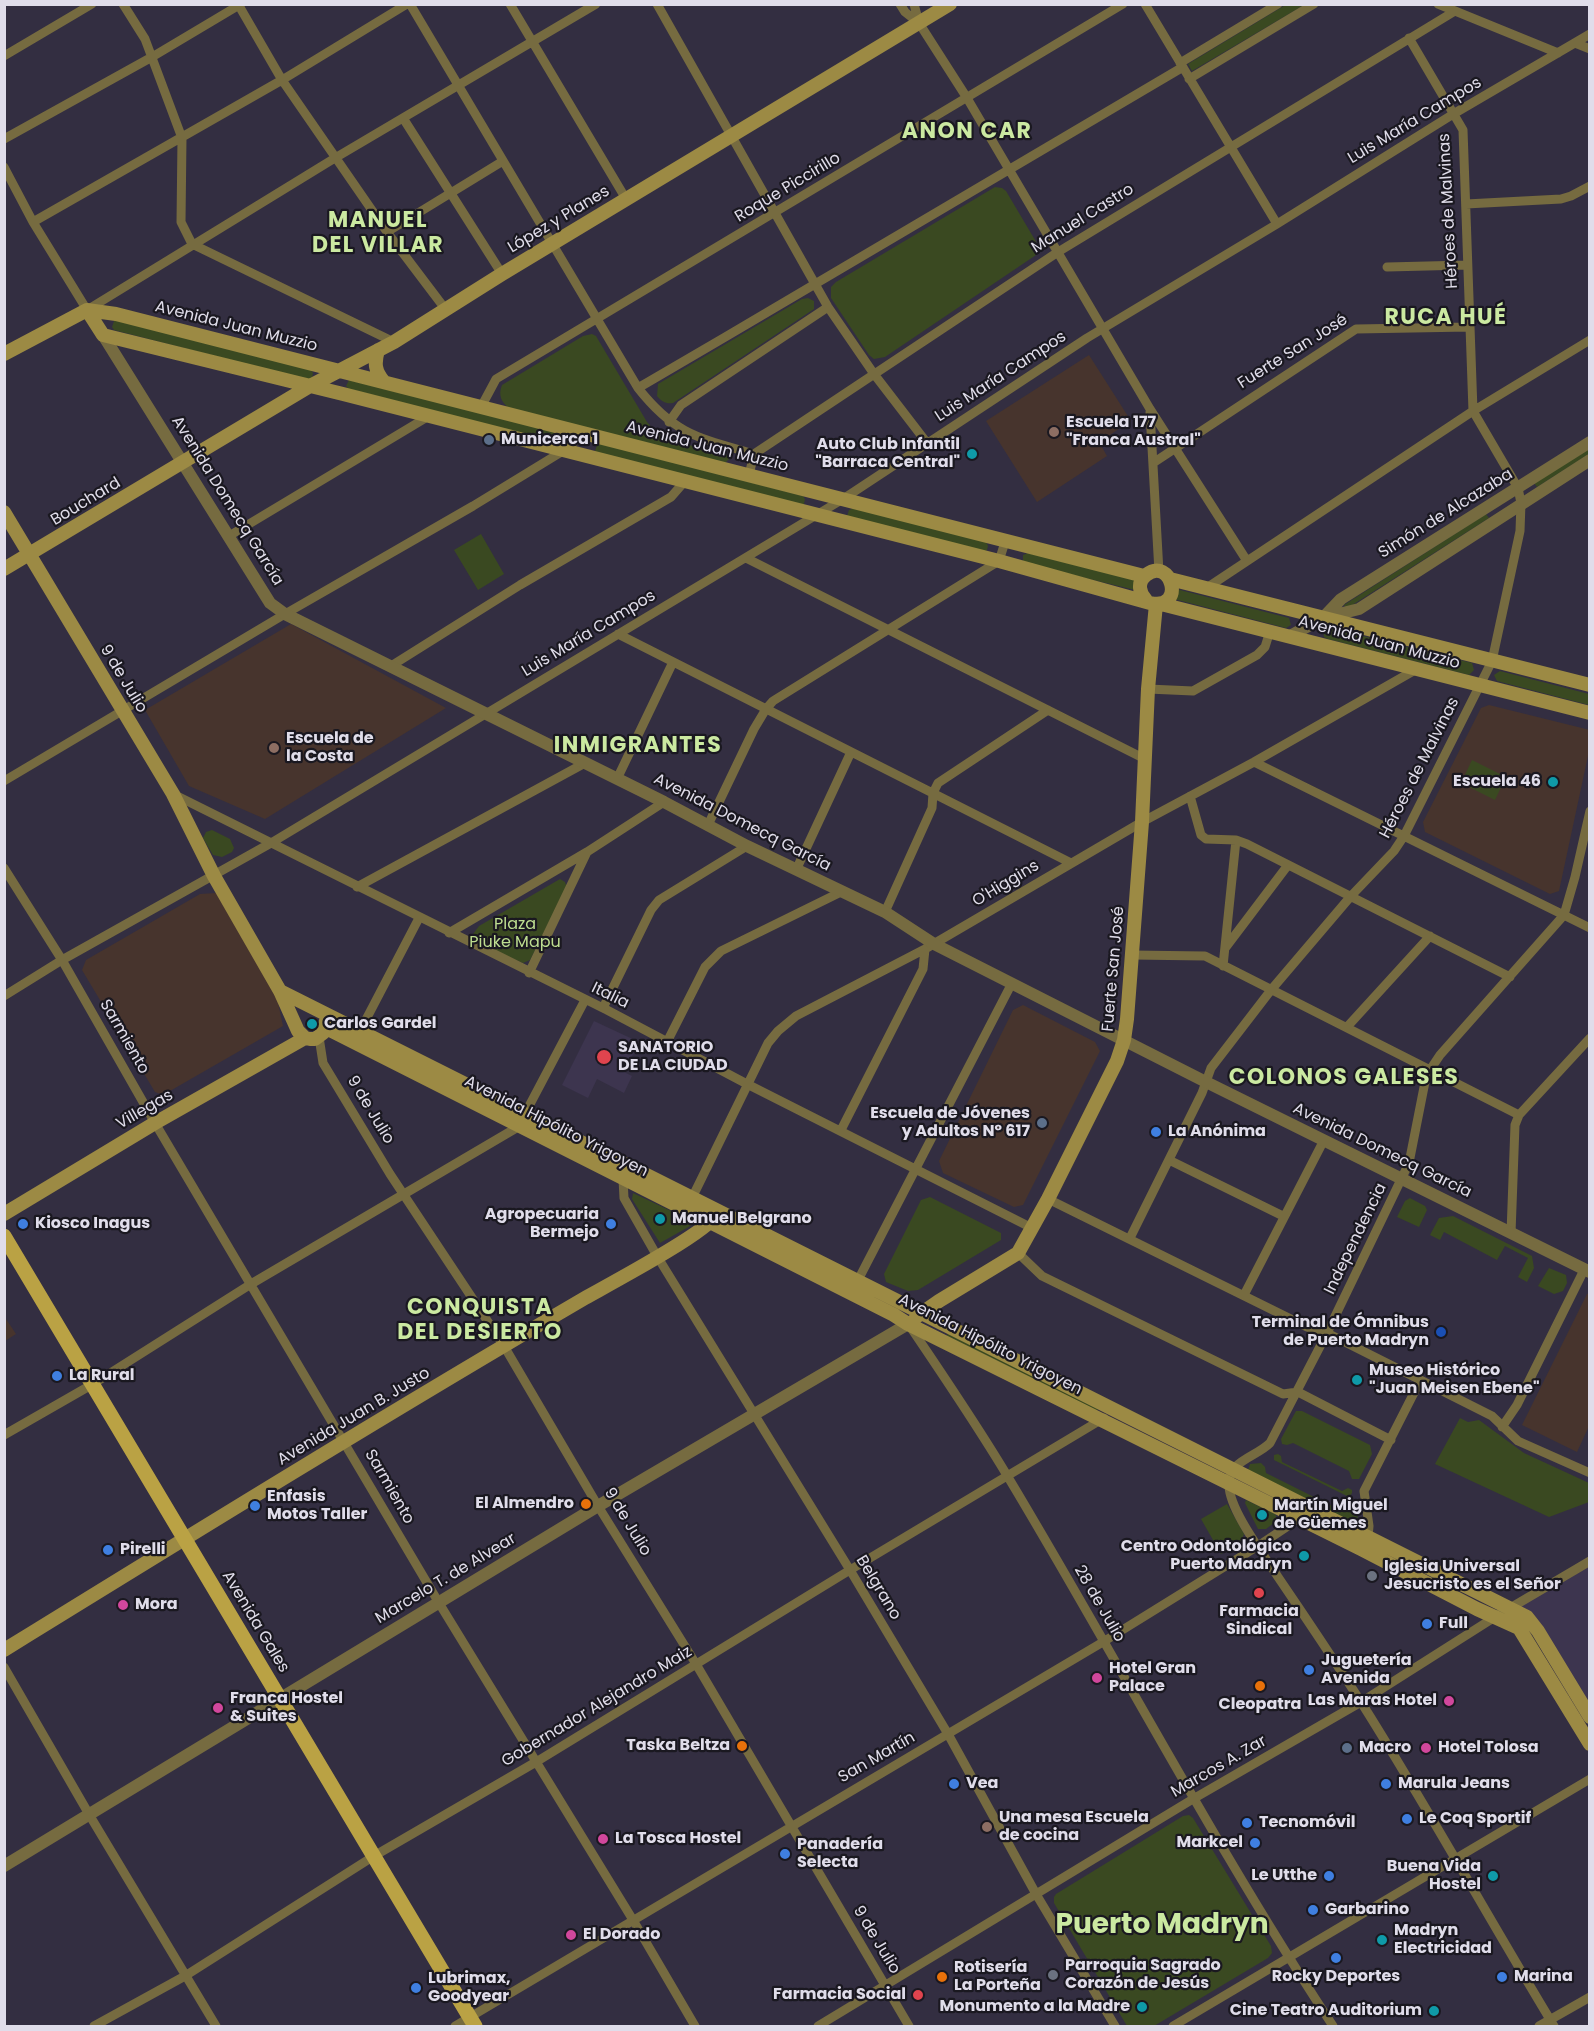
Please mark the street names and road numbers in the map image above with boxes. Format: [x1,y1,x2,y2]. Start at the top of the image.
street label: Luis María Campos [1345,74,1485,168]
street label: Héroes de Malvinas [1435,133,1463,289]
street label: Roque Piccirillo [732,149,844,227]
street label: Manuel Castro [1028,180,1138,258]
street label: López y Planes [505,182,613,258]
street label: Avenida Juan Muzzio [153,298,319,356]
street label: Fuerte San José [1235,310,1351,394]
street label: Luis María Campos [932,327,1070,427]
street label: Avenida Domecq García [167,413,287,589]
street label: Avenida Juan Muzzio [624,418,790,476]
street label: Simón de Alcazaba [1375,465,1517,563]
street label: Bouchard [48,474,124,530]
street label: Luis María Campos [519,587,659,681]
street label: Avenida Juan Muzzio [1296,612,1462,674]
street label: 9 de Julio [95,641,151,717]
street label: Héroes de Malvinas [1376,694,1464,842]
street label: Avenida Domecq García [650,770,834,876]
street label: O'Higgins [969,857,1043,911]
street label: Fuerte San José [1099,905,1129,1033]
street label: Italia [588,979,632,1013]
street label: Sarmiento [95,996,153,1078]
street label: 9 de Julio [342,1072,398,1148]
street label: Avenida Hipólito Yrigoyen [461,1072,651,1182]
street label: Villegas [113,1086,177,1134]
street label: Avenida Domecq García [1290,1099,1474,1203]
street label: Independencia [1321,1180,1391,1298]
street label: Avenida Hipólito Yrigoyen [895,1290,1085,1400]
street label: Avenida Juan B. Justo [274,1364,434,1470]
street label: Sarmiento [360,1446,418,1528]
street label: 9 de Julio [599,1484,655,1560]
street label: Marcelo T. de Alvear [372,1529,520,1629]
street label: Belgrano [851,1552,905,1624]
street label: 28 de Julio [1069,1562,1129,1646]
street label: Avenida Gales [217,1568,293,1676]
street label: Gobernador Alejandro Maiz [498,1643,696,1771]
street label: San Martín [835,1728,919,1788]
street label: Marcos A. Zar [1168,1732,1270,1802]
street label: 9 de Julio [848,1902,904,1978]

